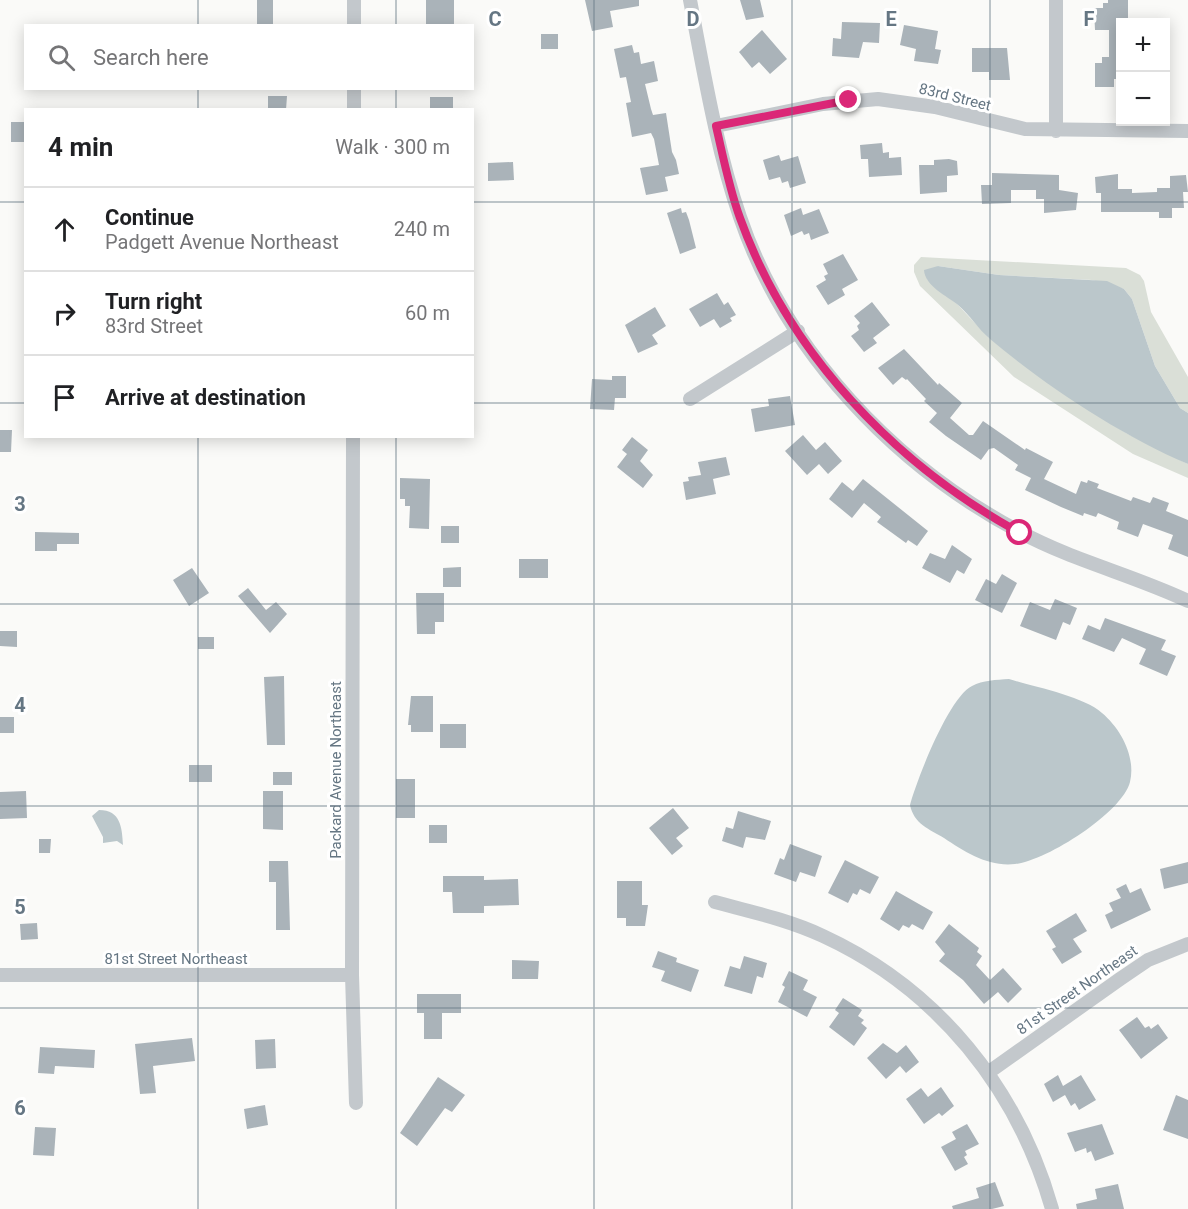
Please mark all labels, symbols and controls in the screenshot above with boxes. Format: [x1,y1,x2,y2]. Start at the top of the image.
text: C [488,7,502,31]
text: D [687,7,700,31]
text: E [885,7,897,31]
text: F [1084,7,1095,31]
map controls [1116,18,1170,126]
button: + [1116,18,1170,72]
search box [24,24,474,90]
icon: search [45,41,78,74]
text: Search here [93,45,209,70]
button: − [1116,72,1170,126]
street label: 83rd Street [917,79,993,115]
route end [835,86,861,112]
text: 4 min [48,132,113,162]
text: Walk · 300 m [335,135,450,159]
text: Continue [105,205,194,230]
icon: ahead [48,213,81,246]
text: 240 m [394,217,450,241]
text: Padgett Avenue Northeast [105,230,339,254]
text: Turn right [105,289,202,314]
icon: right [48,297,81,330]
text: 60 m [405,301,450,325]
text: 83rd Street [105,314,203,338]
icon: arrive [48,381,81,414]
text: Arrive at destination [105,385,306,410]
text: 3 [14,492,26,516]
route start [1006,519,1032,545]
street label: Packard Avenue Northeast [327,681,345,859]
text: 4 [14,693,26,717]
text: 5 [14,895,26,919]
street label: 81st Street Northeast [1013,942,1141,1038]
street label: 81st Street Northeast [104,950,248,968]
text: 6 [14,1096,26,1120]

